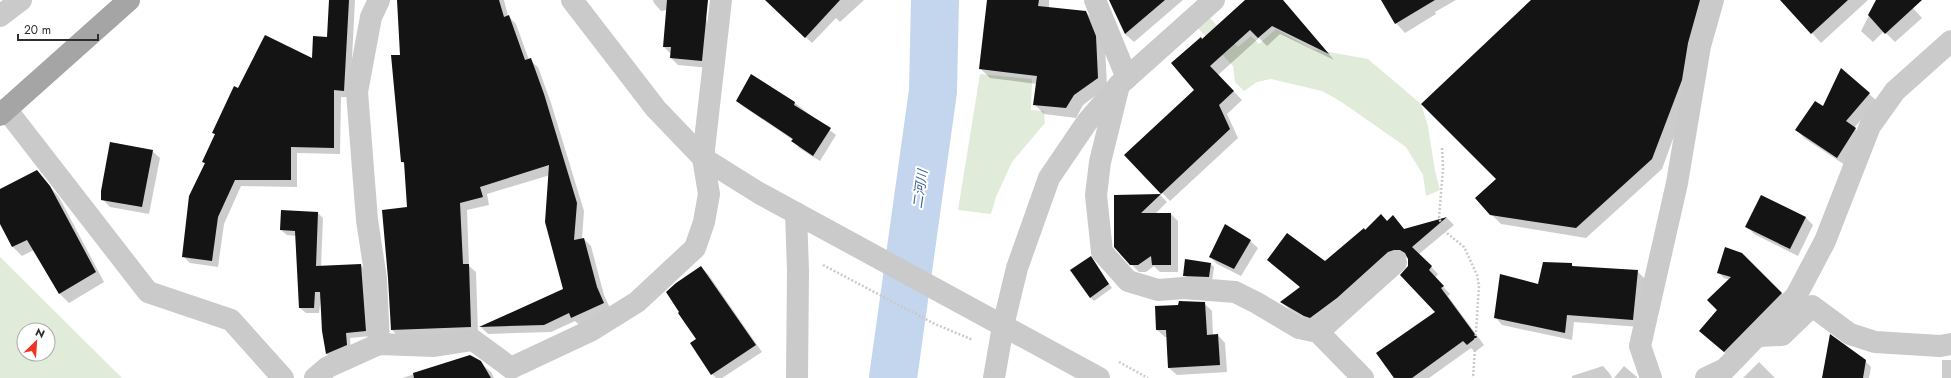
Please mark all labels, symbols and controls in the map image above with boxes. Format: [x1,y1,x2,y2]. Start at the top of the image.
scale bar [18,16,98,42]
text: 20 m [24,21,51,39]
water label: 二河川 [908,166,932,210]
north arrow [16,322,56,362]
text: N [33,324,48,342]

